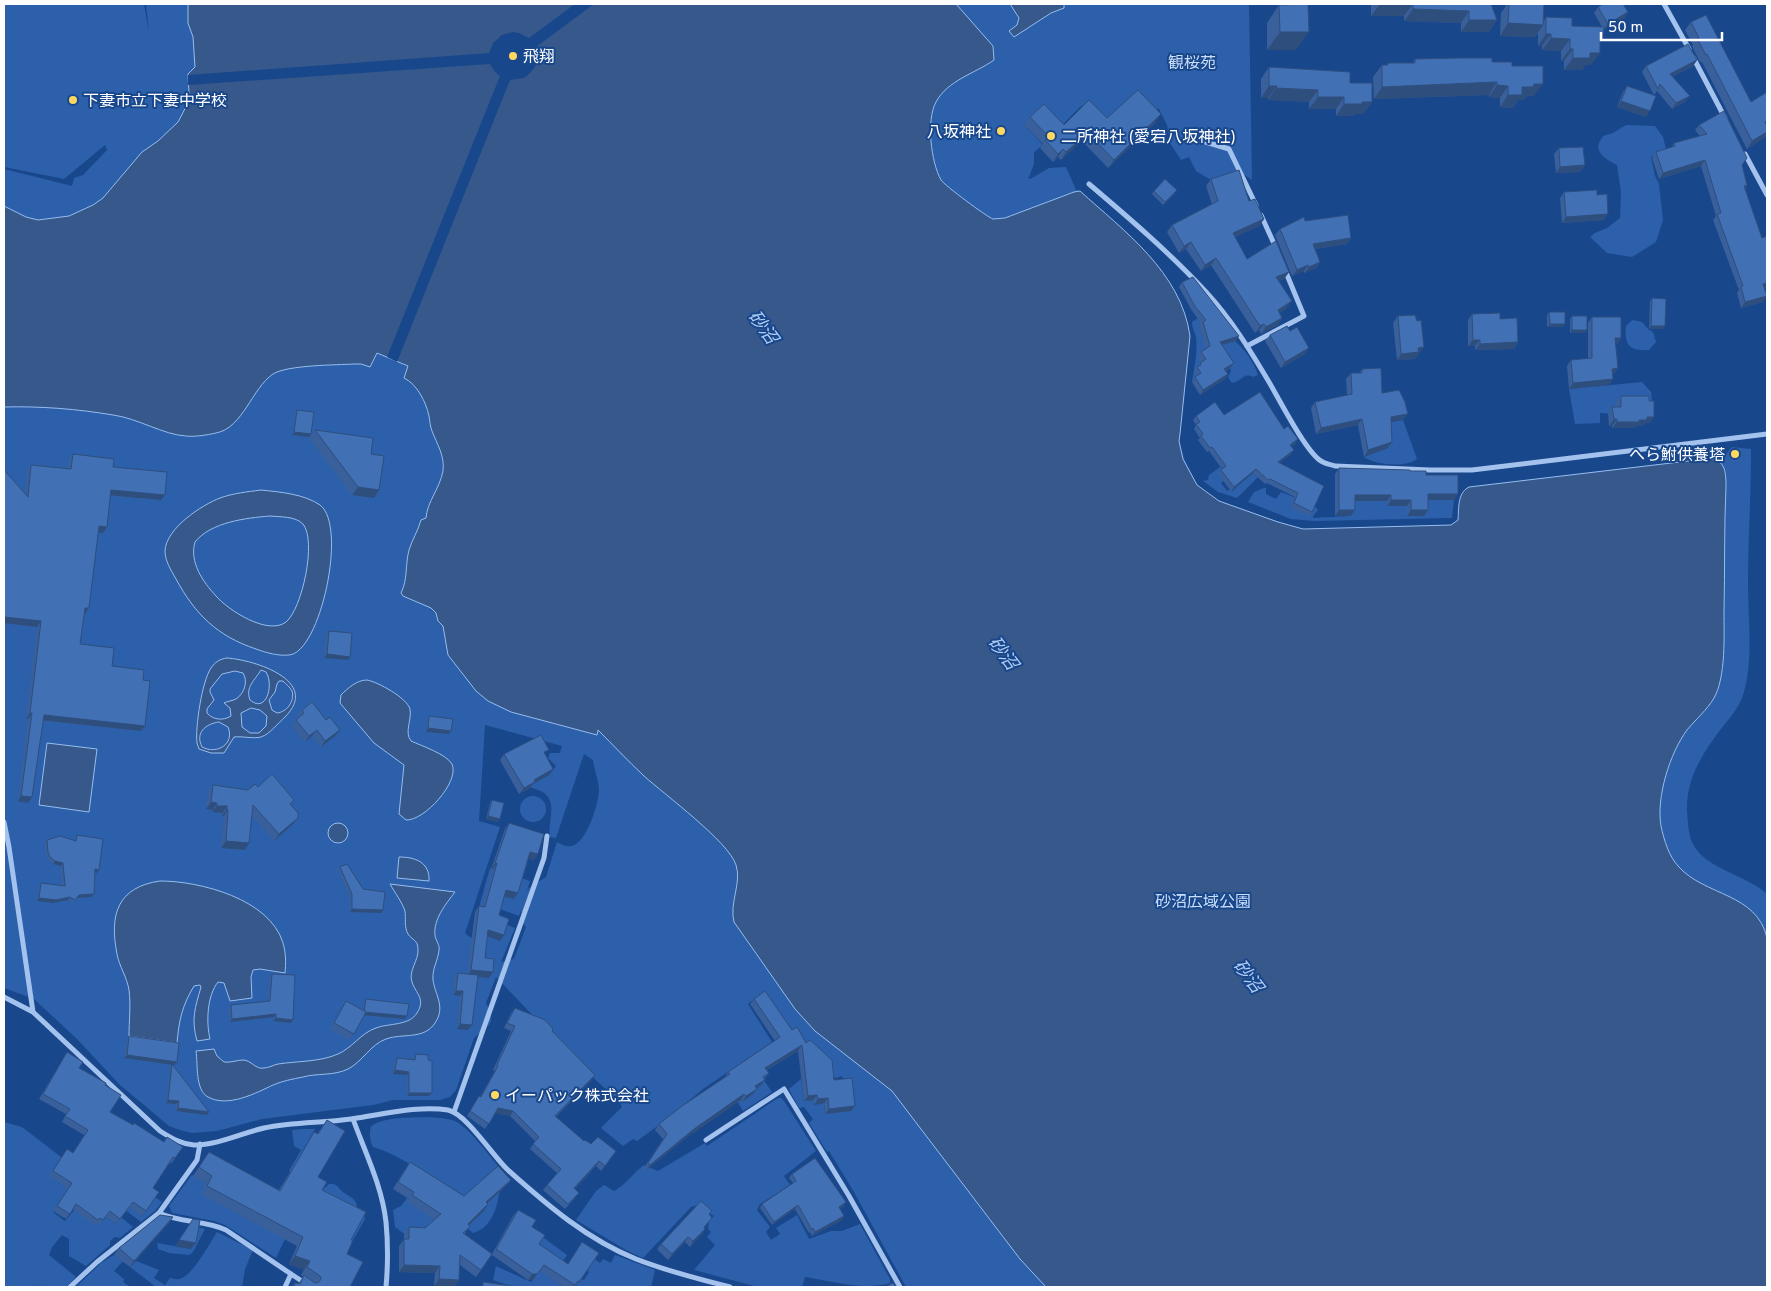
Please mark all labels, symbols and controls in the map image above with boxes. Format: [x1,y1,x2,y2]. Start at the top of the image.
scale bar [1601,10,1722,42]
text: 50 m [1608,19,1643,38]
place label: 飛翔 [523,48,555,68]
marker: 飛翔 [507,50,519,62]
park label: 観桜苑 [1168,54,1216,74]
place label: 下妻市立下妻中学校 [83,92,227,112]
marker: 下妻市立下妻中学校 [67,94,79,106]
place label: 八坂神社 [927,123,991,143]
marker: 八坂神社 [995,125,1007,137]
place label: 二所神社 (愛宕八坂神社) [1061,128,1236,148]
marker: 二所神社 (愛宕八坂神社) [1045,130,1057,142]
water label: 砂沼 [742,307,783,352]
place label: へら鮒供養塔 [1629,446,1725,466]
marker: へら鮒供養塔 [1729,448,1741,460]
water label: 砂沼 [982,633,1024,678]
park label: 砂沼広域公園 [1155,893,1251,913]
water label: 砂沼 [1227,956,1269,1001]
place label: イーパック株式会社 [505,1087,649,1107]
marker: イーパック株式会社 [489,1089,501,1101]

